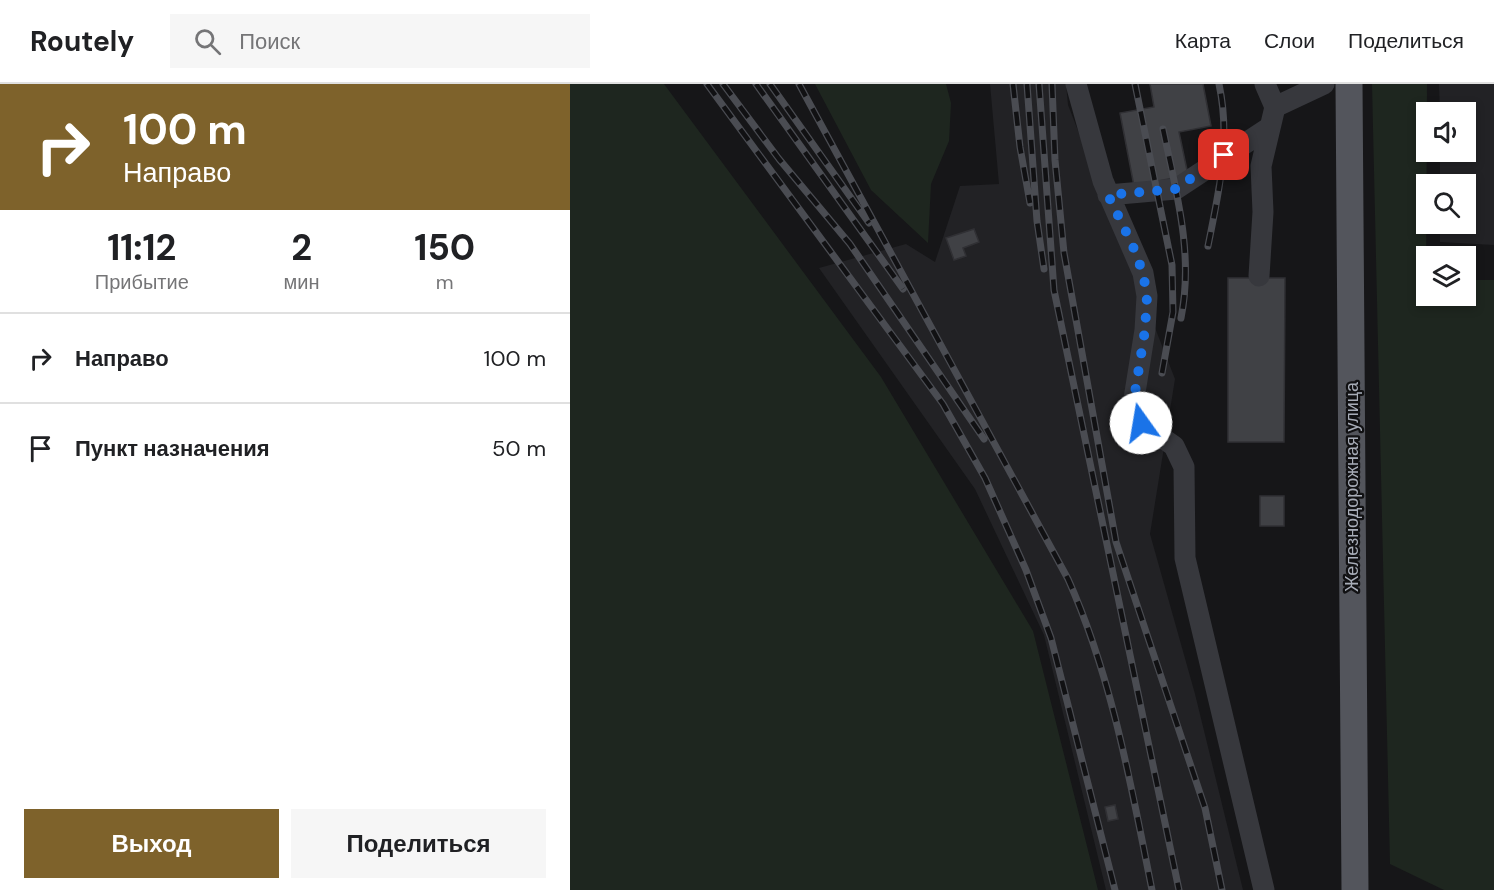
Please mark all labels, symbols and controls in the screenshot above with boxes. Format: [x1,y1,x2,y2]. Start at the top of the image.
search box [170,14,590,68]
text: Routely [30,23,134,60]
icon: search [191,25,224,58]
text: Поиск [239,27,300,56]
text: Карта [1175,27,1231,55]
text: Слои [1264,27,1315,55]
text: Поделиться [1348,27,1464,55]
text: 100 m [123,102,247,157]
map controls [1416,102,1476,306]
button: sound [1416,102,1476,162]
icon: right [24,108,102,186]
pin [1198,129,1249,180]
icon: arrive [1207,138,1240,171]
text: Направо [123,155,231,190]
button: search [1416,174,1476,234]
text: 11:12 [107,224,176,271]
text: 2 [291,224,312,271]
text: 150 [414,224,475,271]
button: layers [1416,246,1476,306]
text: Прибытие [95,269,189,295]
text: мин [284,269,320,295]
text: m [436,269,454,295]
icon: right [24,342,57,375]
text: Направо [75,344,169,373]
text: 100 m [484,344,546,373]
street label: Железнодорожная улица [1340,381,1364,592]
position arrow [1109,391,1173,455]
icon: arrive [24,432,57,465]
text: Пункт назначения [75,434,270,463]
text: 50 m [492,434,546,463]
button: Выход [24,809,279,878]
button: Поделиться [291,809,546,878]

